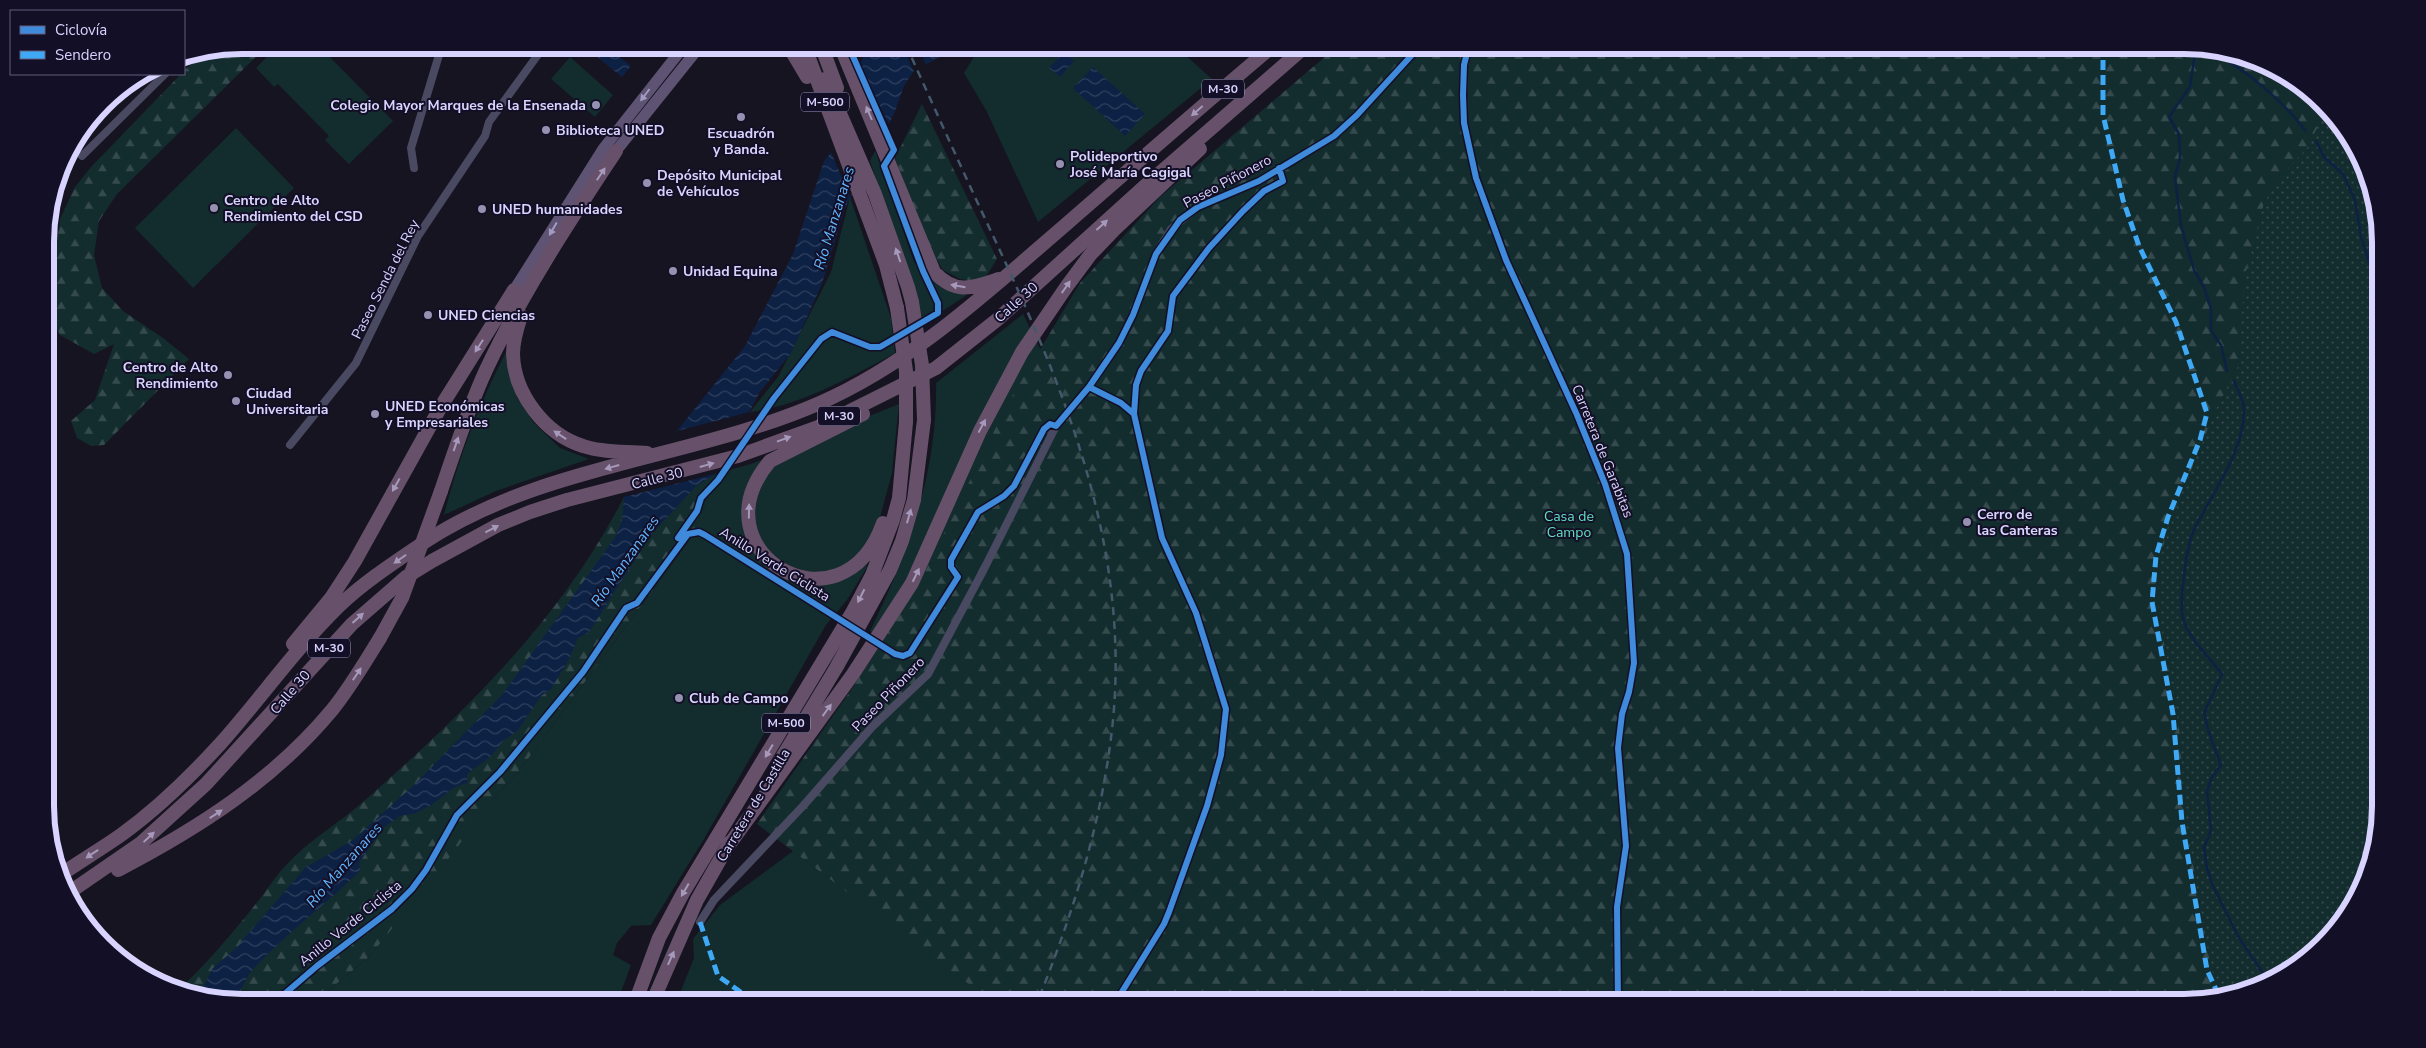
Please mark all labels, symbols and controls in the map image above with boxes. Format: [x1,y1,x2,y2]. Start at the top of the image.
legend [10,10,185,75]
text: Ciclovía [55,20,107,40]
text: Sendero [55,45,111,65]
road number: M-30 [1202,80,1244,98]
one-way arrow [639,88,650,101]
road number: M-500 [801,92,849,111]
place label: Colegio Mayor Marques de la Ensenada [330,96,586,115]
marker: Colegio Mayor Marques de la Ensenada [590,99,602,111]
one-way arrow [1191,105,1203,116]
one-way arrow [865,106,873,120]
marker: Escuadrón y Banda. [735,111,747,123]
place label: Biblioteca UNED [556,121,664,140]
marker: Biblioteca UNED [540,124,552,136]
place label: Escuadrón y Banda. [707,124,775,159]
place label: Polideportivo José María Cagigal [1069,147,1192,182]
street label: Paseo Piñonero [1180,150,1275,213]
marker: Polideportivo José María Cagigal [1054,158,1066,170]
water label: Río Manzanares [809,164,859,272]
place label: Depósito Municipal de Vehículos [657,166,783,201]
one-way arrow [596,167,605,181]
marker: Depósito Municipal de Vehículos [641,177,653,189]
place label: Centro de Alto Rendimiento del CSD [224,191,363,226]
place label: UNED humanidades [492,200,623,219]
marker: Centro de Alto Rendimiento del CSD [208,202,220,214]
marker: UNED humanidades [476,203,488,215]
street label: Paseo Senda del Rey [347,215,424,342]
one-way arrow [1095,219,1107,231]
one-way arrow [549,223,558,236]
one-way arrow [893,248,901,263]
place label: Unidad Equina [683,262,778,281]
marker: Unidad Equina [667,265,679,277]
street label: Calle 30 [990,278,1042,327]
one-way arrow [1061,280,1071,294]
one-way arrow [949,282,965,290]
place label: UNED Ciencias [438,306,535,325]
marker: UNED Ciencias [422,309,434,321]
one-way arrow [474,339,483,352]
place label: Centro de Alto Rendimiento [123,358,218,393]
marker: Centro de Alto Rendimiento [222,369,234,381]
street label: Carretera de Garabitas [1567,382,1638,521]
place label: Ciudad Universitaria [246,384,329,419]
marker: Ciudad Universitaria [230,395,242,407]
place label: UNED Económicas y Empresariales [384,397,505,432]
road number: M-30 [818,406,860,426]
marker: UNED Económicas y Empresariales [369,408,381,420]
one-way arrow [978,419,986,434]
one-way arrow [554,430,567,440]
one-way arrow [776,435,791,442]
one-way arrow [453,437,461,452]
one-way arrow [700,460,715,468]
one-way arrow [604,463,619,471]
street label: Calle 30 [629,463,685,494]
one-way arrow [392,478,400,493]
one-way arrow [745,503,753,519]
place label: Cerro de las Canteras [1977,505,2058,540]
park label: Casa de Campo [1544,507,1594,542]
one-way arrow [906,508,914,523]
water label: Río Manzanares [586,512,664,610]
marker: Cerro de las Canteras [1961,516,1973,528]
street label: Anillo Verde Ciclista [716,523,834,606]
one-way arrow [485,525,499,533]
one-way arrow [393,554,407,564]
one-way arrow [913,568,921,582]
one-way arrow [857,589,865,603]
one-way arrow [351,613,364,624]
road number: M-30 [308,638,350,658]
street label: Paseo Piñonero [848,653,929,736]
street label: Calle 30 [266,666,315,718]
one-way arrow [352,668,362,681]
place label: Club de Campo [689,689,789,708]
marker: Club de Campo [673,692,685,704]
one-way arrow [822,703,832,717]
road number: M-500 [762,714,810,732]
one-way arrow [764,744,773,757]
street label: Carretera de Castilla [712,745,795,865]
one-way arrow [209,809,222,818]
water label: Río Manzanares [301,818,387,912]
one-way arrow [142,831,154,843]
one-way arrow [85,850,98,859]
street label: Anillo Verde Ciclista [295,876,406,971]
one-way arrow [681,883,689,897]
one-way arrow [668,951,676,965]

